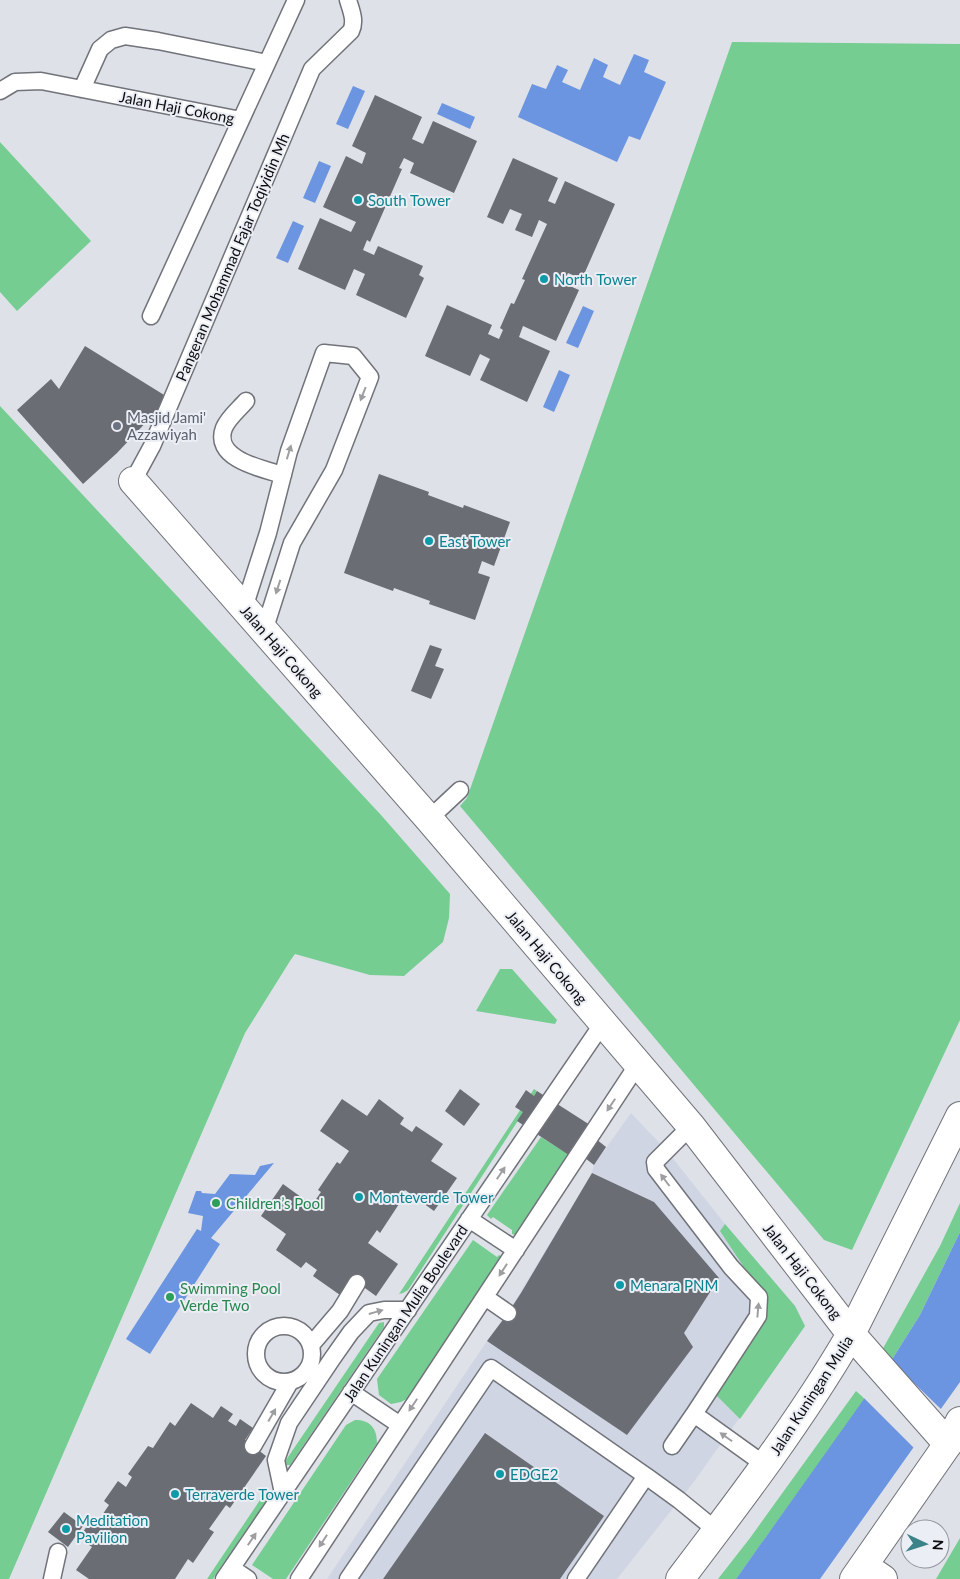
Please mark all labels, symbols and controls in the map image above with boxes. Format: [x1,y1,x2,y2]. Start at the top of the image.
street label: Jalan Haji Cokong [118,87,236,127]
street label: Pangeran Mohammad Fajar Toqiyidin Mh [171,130,293,384]
place label: South Tower [368,191,451,209]
marker: South Tower [352,194,364,206]
place label: North Tower [554,270,637,288]
marker: North Tower [538,273,550,285]
one-way arrow [359,387,366,402]
place label: Masjid Jami' Azzawiyah [127,408,206,443]
marker: Masjid Jami' Azzawiyah [111,420,123,432]
one-way arrow [286,445,294,460]
place label: East Tower [439,532,511,550]
marker: East Tower [423,535,435,547]
one-way arrow [274,579,282,594]
street label: Jalan Haji Cokong [237,601,327,701]
street label: Jalan Haji Cokong [503,907,592,1008]
one-way arrow [607,1098,616,1112]
one-way arrow [496,1166,506,1180]
one-way arrow [660,1173,670,1187]
place label: Monteverde Tower [369,1188,494,1206]
marker: Monteverde Tower [353,1191,365,1203]
place label: Children’s Pool [226,1194,324,1212]
marker: Children’s Pool [210,1197,222,1209]
street label: Jalan Haji Cokong [760,1219,846,1323]
street label: Jalan Kuningan Mulia Boulevard [339,1221,471,1405]
one-way arrow [498,1263,507,1277]
place label: Menara PNM [630,1276,718,1294]
place label: Swimming Pool Verde Two [180,1279,281,1314]
marker: Menara PNM [614,1279,626,1291]
marker: Swimming Pool Verde Two [164,1291,176,1303]
one-way arrow [754,1301,762,1317]
one-way arrow [368,1308,383,1316]
street label: Jalan Kuningan Mulia [766,1332,856,1458]
one-way arrow [408,1399,418,1412]
one-way arrow [267,1408,276,1421]
one-way arrow [719,1432,732,1442]
place label: EDGE2 [510,1465,558,1483]
marker: EDGE2 [494,1468,506,1480]
place label: Terraverde Tower [185,1485,299,1503]
marker: Terraverde Tower [169,1488,181,1500]
place label: Meditation Pavilion [76,1511,148,1546]
north arrow [900,1519,950,1569]
marker: Meditation Pavilion [60,1523,72,1535]
one-way arrow [247,1532,257,1545]
one-way arrow [319,1534,328,1548]
text: N [930,1539,947,1551]

